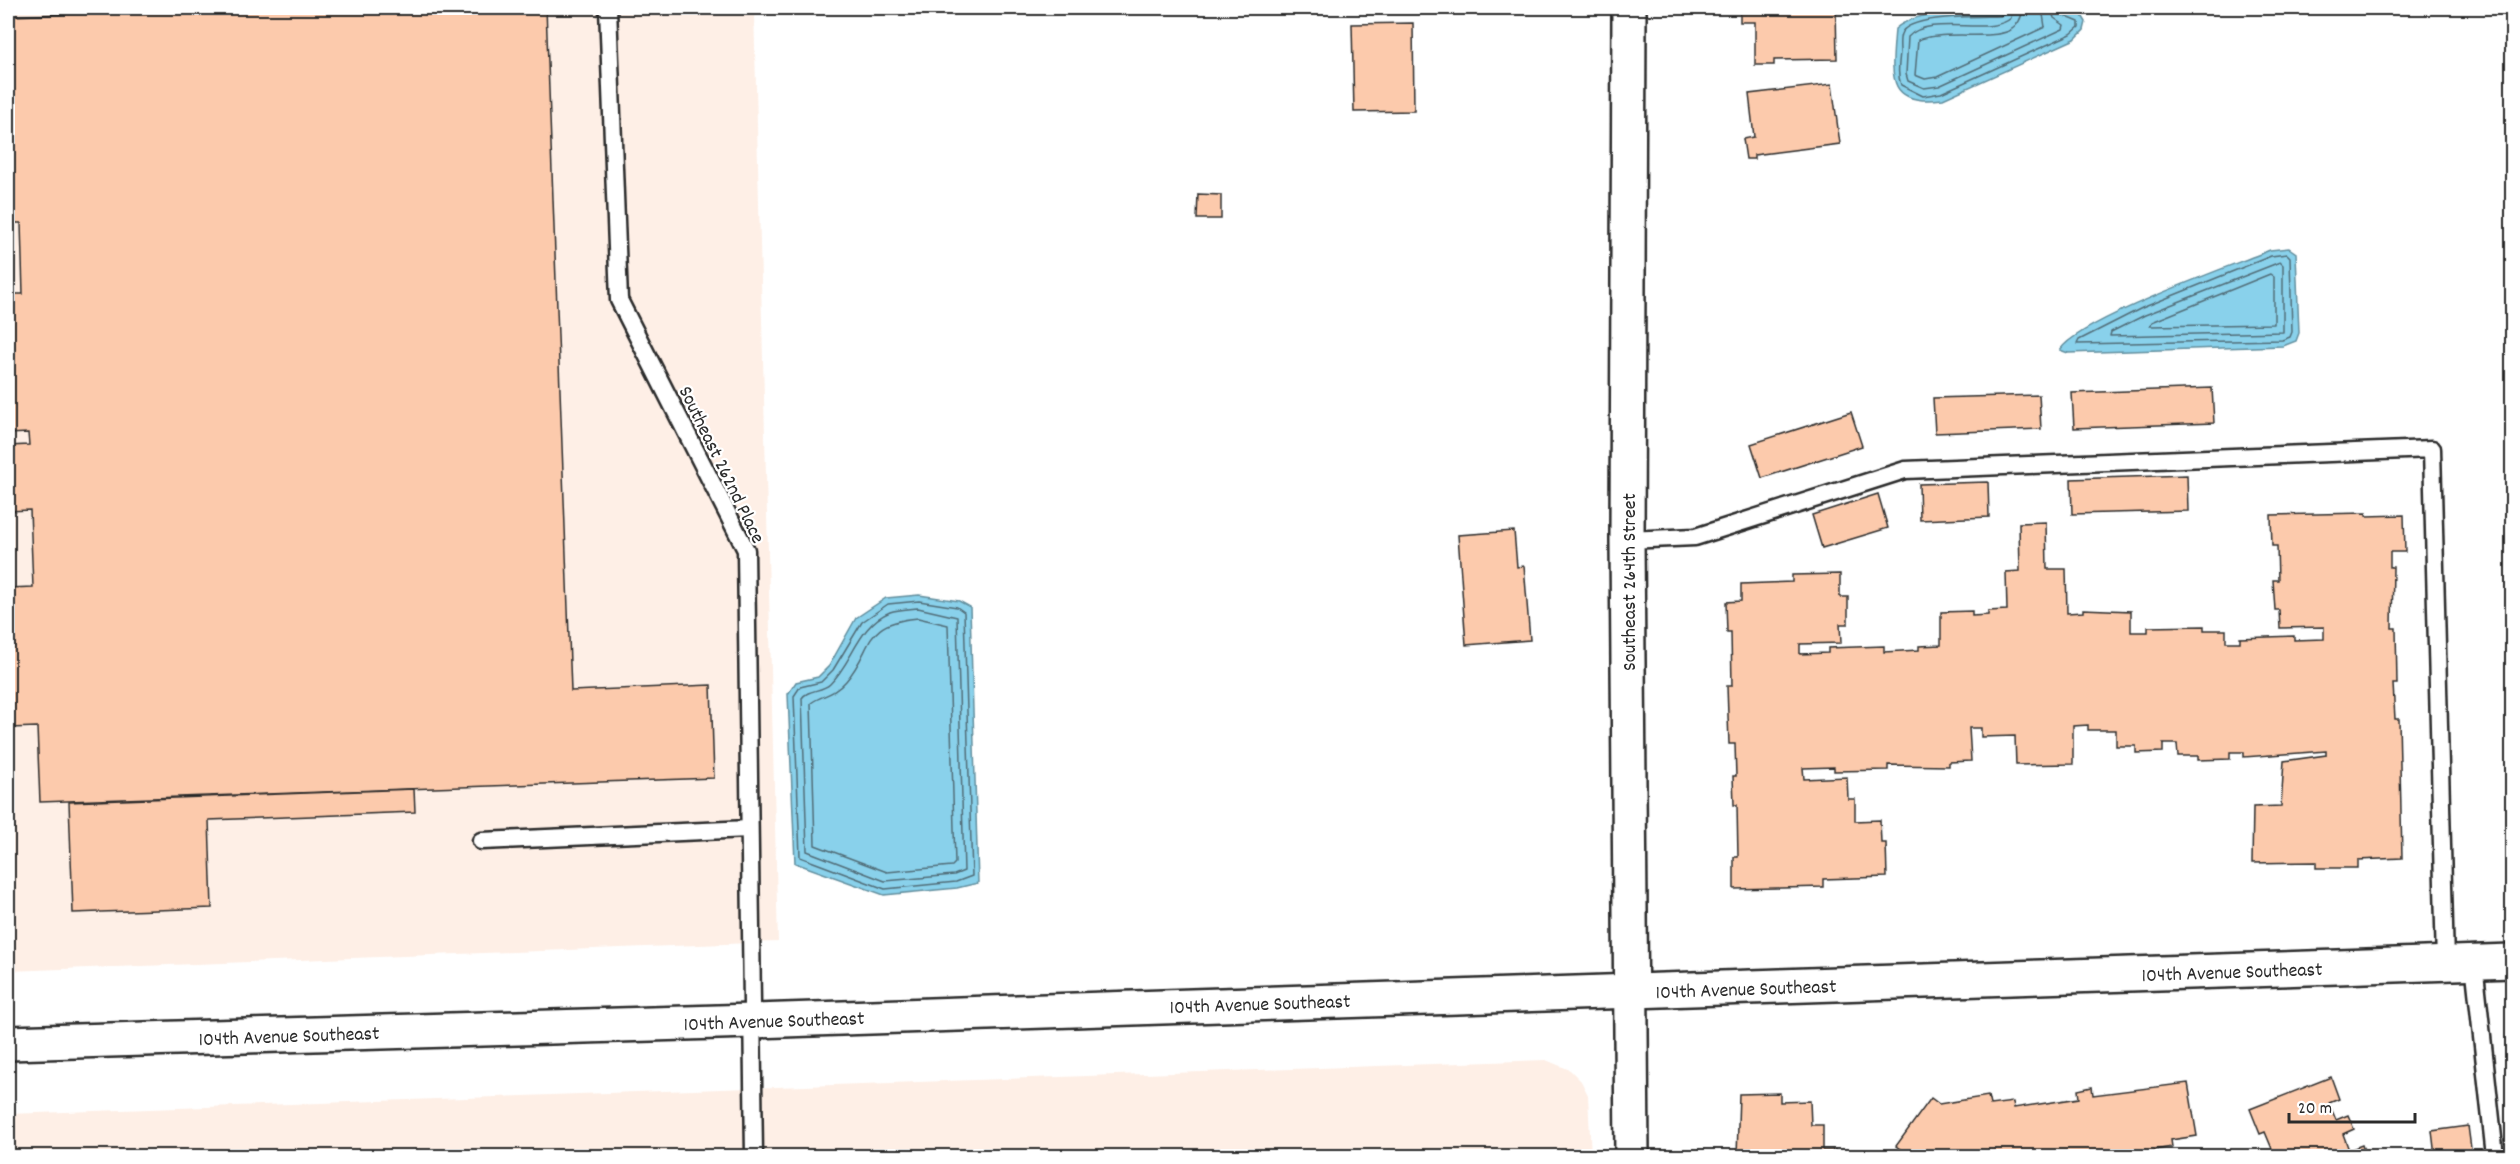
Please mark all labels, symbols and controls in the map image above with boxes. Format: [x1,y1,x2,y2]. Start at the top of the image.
street label: Southeast 262nd Place [670,382,771,549]
street label: Southeast 264th Street [1617,493,1645,671]
street label: 104th Avenue Southeast [2141,957,2323,991]
street label: 104th Avenue Southeast [1655,974,1837,1008]
street label: 104th Avenue Southeast [1169,989,1351,1023]
street label: 104th Avenue Southeast [683,1006,865,1040]
street label: 104th Avenue Southeast [198,1021,380,1055]
scale bar [2289,1086,2415,1124]
text: 20 m [2298,1097,2332,1122]

